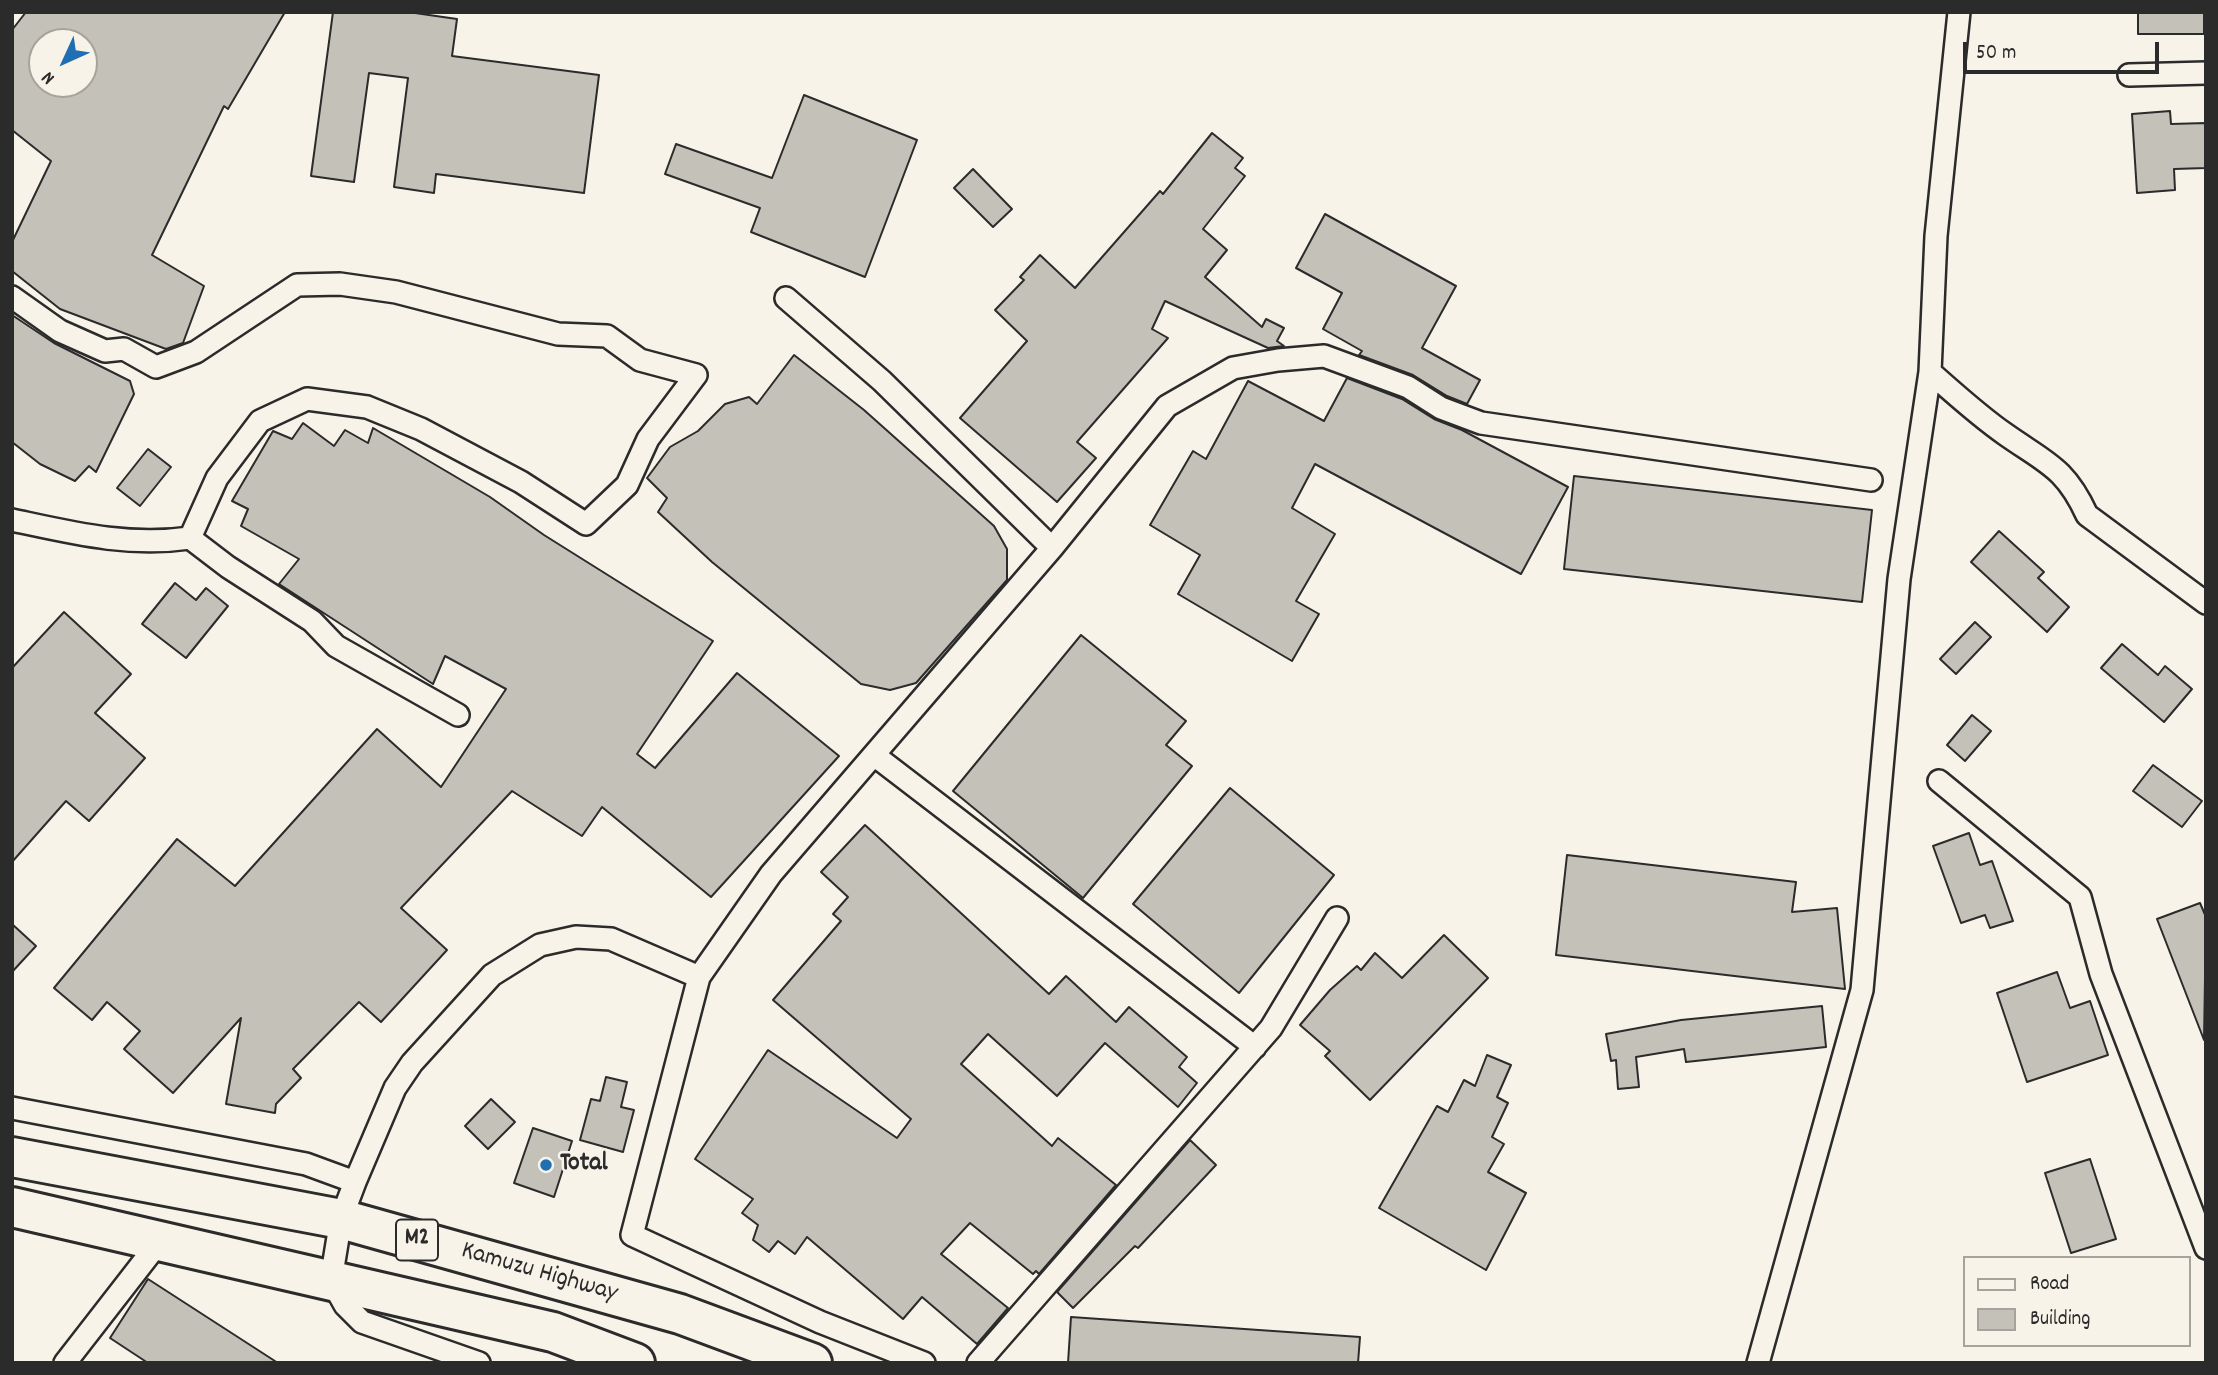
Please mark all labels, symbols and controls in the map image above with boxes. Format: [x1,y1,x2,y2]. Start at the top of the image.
north arrow [28,28,98,98]
scale bar [1966,28,2162,72]
text: 50 m [1976,39,2016,69]
text: N [36,64,62,90]
place label: Total [560,1149,608,1181]
marker: Total [538,1157,554,1173]
road number: M2 [396,1220,438,1260]
street label: Kamuzu Highway [457,1237,621,1311]
legend [1962,1256,2190,1347]
text: Road [2030,1270,2069,1300]
text: Building [2030,1305,2090,1335]

